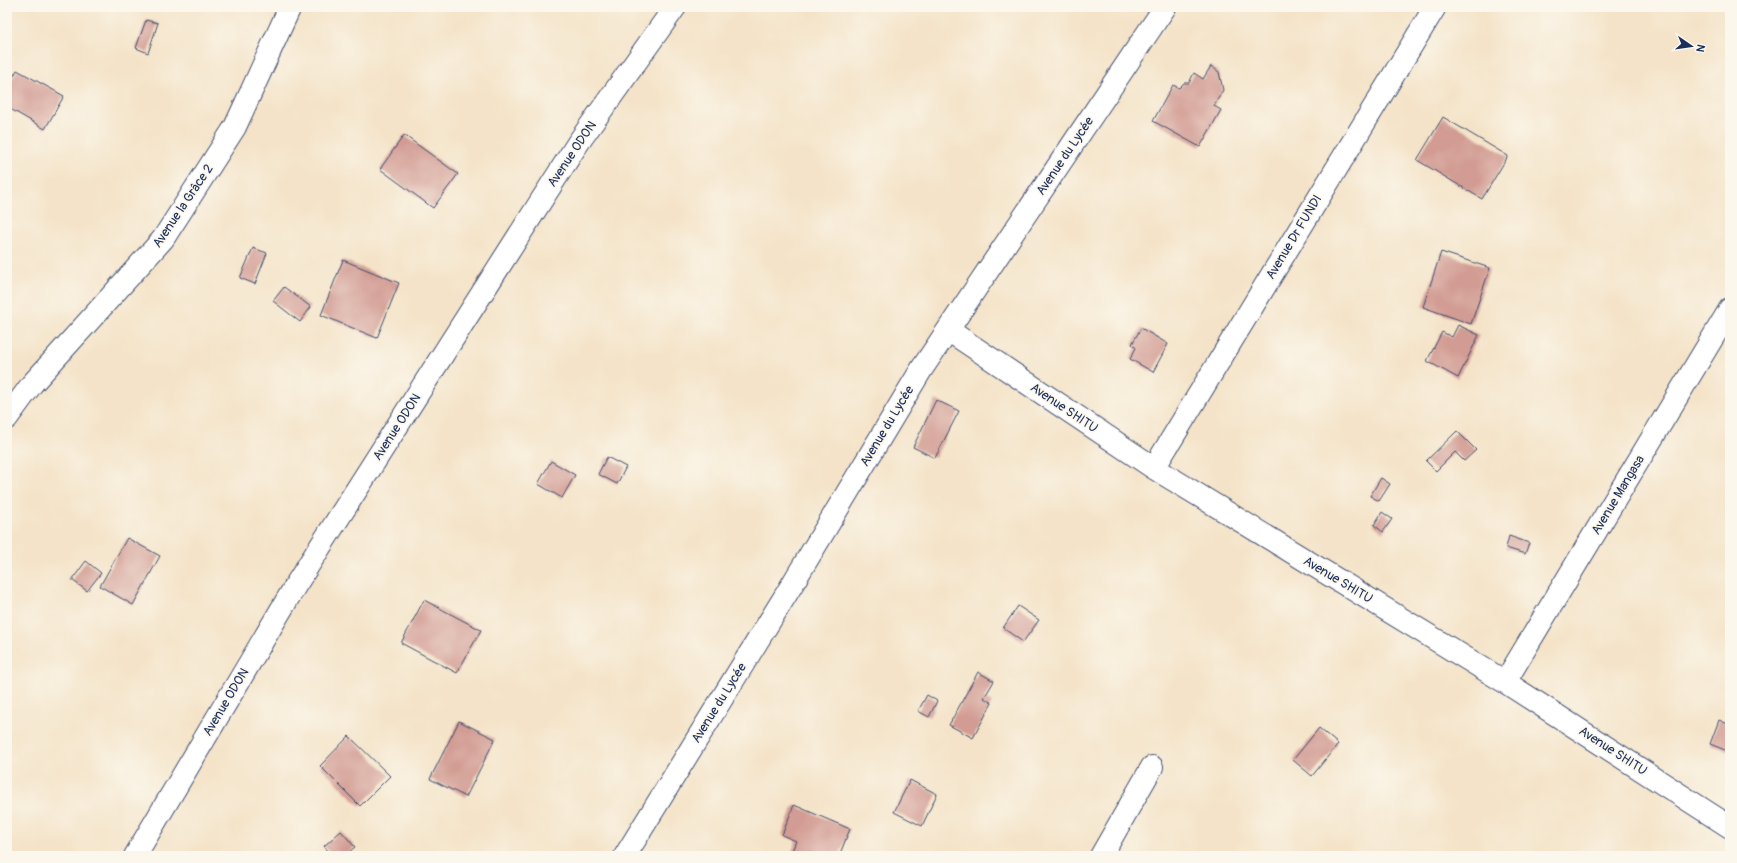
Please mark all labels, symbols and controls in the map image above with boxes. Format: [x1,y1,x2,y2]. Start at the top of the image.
north arrow [1671,26,1711,66]
text: N [1693,43,1707,54]
street label: Avenue du Lycée [1033,113,1097,198]
street label: Avenue ODON [544,118,600,190]
street label: Avenue la Grâce 2 [149,161,217,251]
street label: Avenue Dr FUNDI [1263,192,1325,282]
street label: Avenue SHITU [1027,380,1101,436]
street label: Avenue du Lycée [857,382,918,469]
street label: Avenue ODON [370,390,425,463]
street label: Avenue Mangasa [1588,452,1648,538]
street label: Avenue SHITU [1300,553,1376,607]
street label: Avenue du Lycée [688,660,750,746]
street label: Avenue ODON [200,665,253,739]
street label: Avenue SHITU [1576,723,1650,779]

